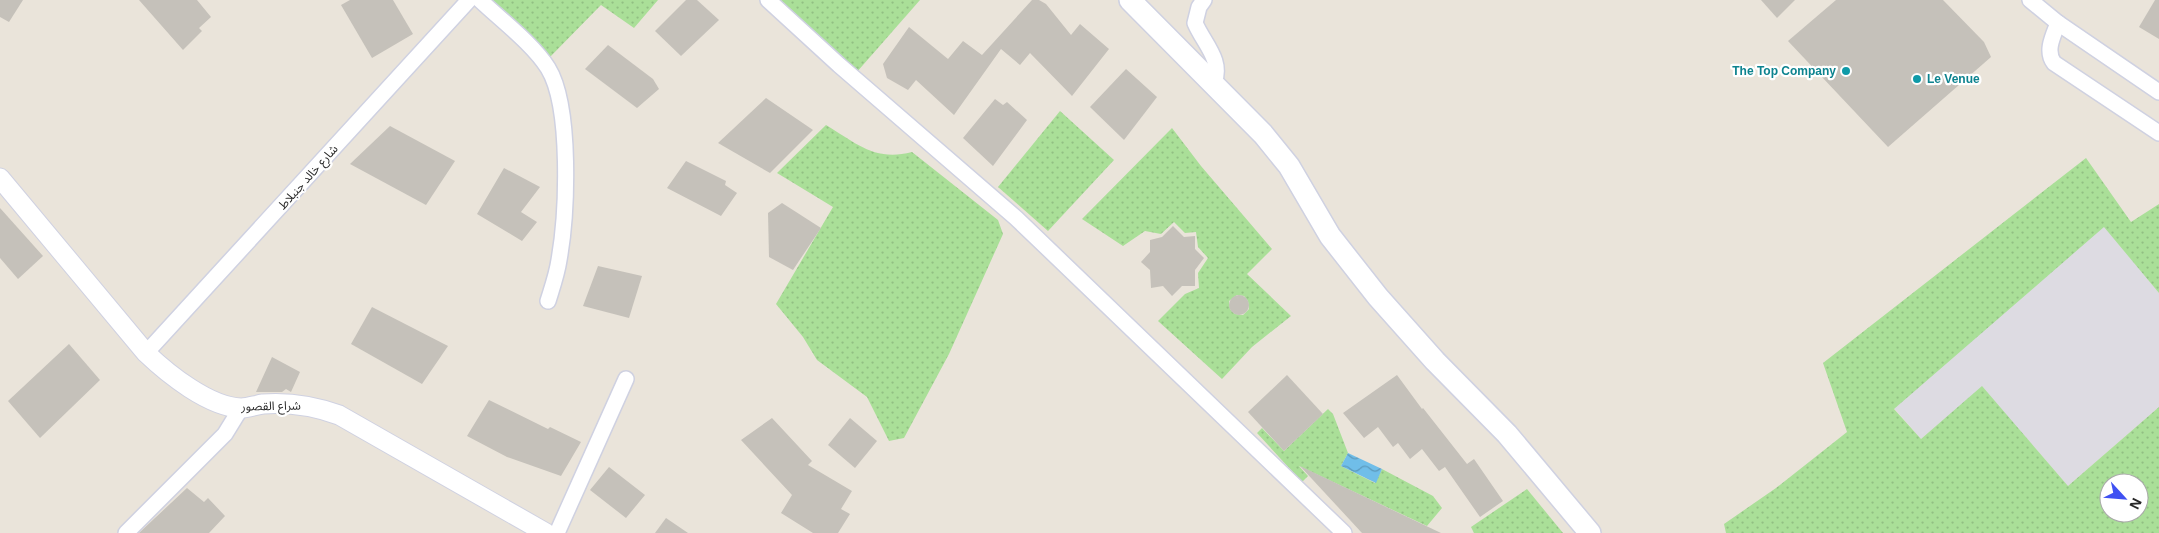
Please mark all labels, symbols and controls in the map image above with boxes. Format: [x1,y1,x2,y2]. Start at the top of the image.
place label: The Top Company [1732,64,1836,78]
marker: The Top Company [1840,65,1852,77]
place label: Le Venue [1927,72,1980,86]
marker: Le Venue [1911,73,1923,85]
street label: شارع خالد جنبلاط [275,142,342,214]
street label: شراع القصور [240,398,301,416]
north arrow [2099,473,2149,523]
text: N [2126,496,2145,512]

